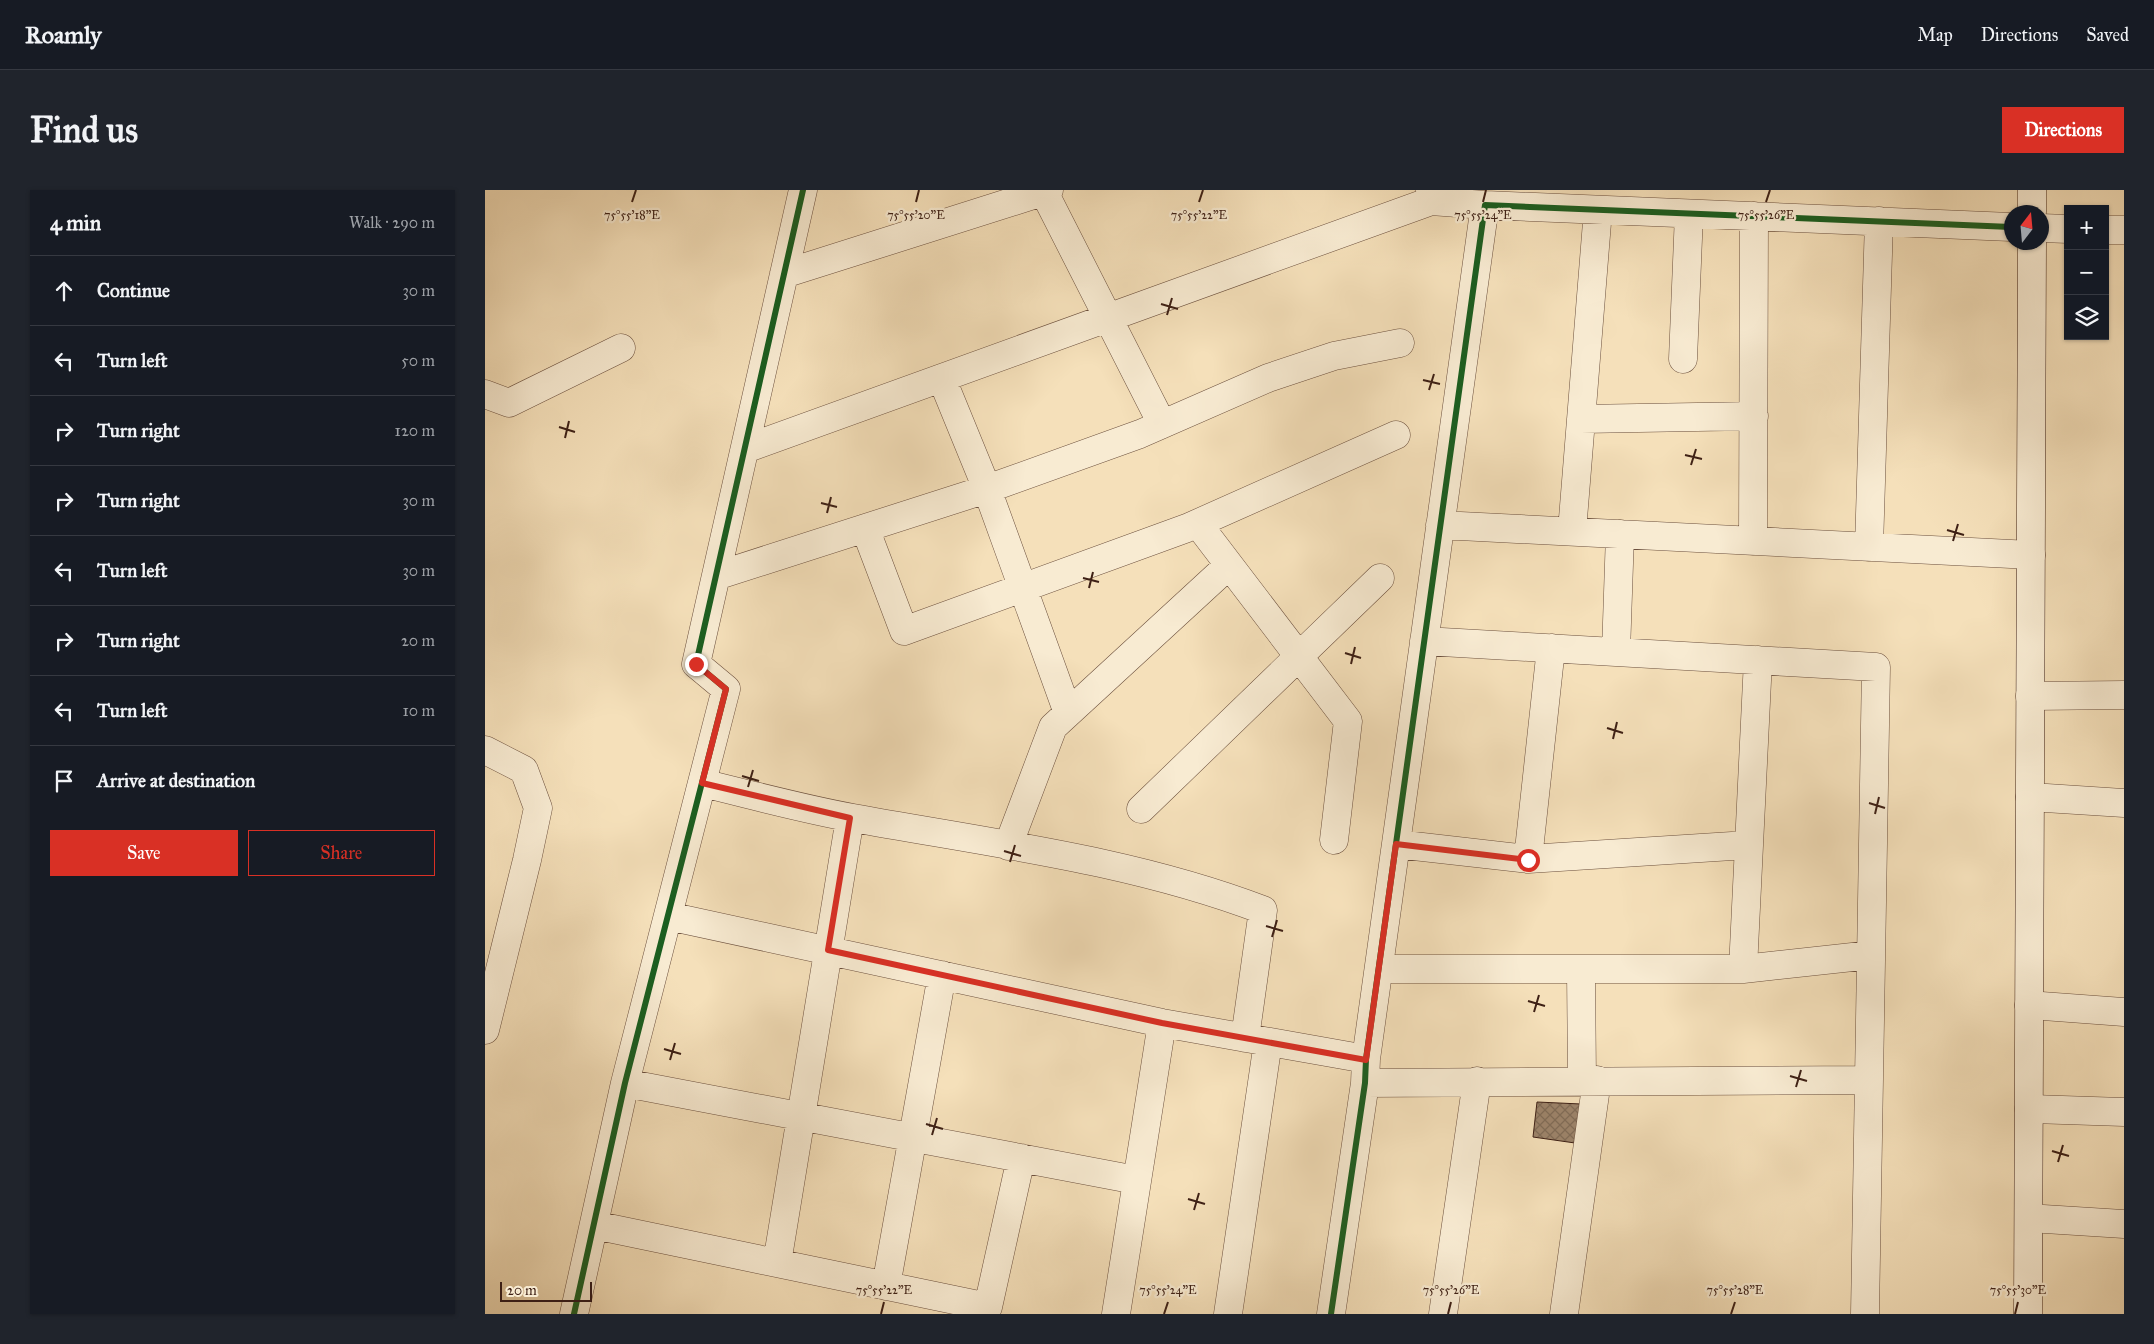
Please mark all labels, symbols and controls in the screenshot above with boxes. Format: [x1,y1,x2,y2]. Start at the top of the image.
text: Roamly [25,20,102,50]
text: Map [1917,24,1953,46]
text: Directions [1981,24,2058,46]
text: Saved [2086,24,2129,46]
button: Directions [2002,107,2124,153]
text: Find us [30,109,138,152]
north arrow [2004,205,2049,250]
map controls [2064,205,2109,340]
button: + [2064,205,2109,250]
text: 75°55'18"E [604,208,660,222]
text: 75°55'20"E [887,208,945,222]
text: 75°55'22"E [1171,208,1228,222]
text: 75°55'24"E [1454,208,1512,222]
text: 75°55'26"E [1738,208,1795,222]
text: 4 min [50,210,101,236]
text: Walk · 290 m [349,213,435,232]
button: − [2064,250,2109,295]
icon: ahead [50,277,78,305]
text: Continue [97,279,170,302]
text: 30 m [402,281,435,300]
button: layers [2064,295,2109,340]
icon: left [50,347,78,375]
text: Turn left [97,349,167,372]
text: 50 m [401,351,435,370]
icon: right [50,417,78,445]
text: Turn right [97,419,180,442]
text: 120 m [395,421,435,440]
icon: right [50,487,78,515]
text: Turn right [97,489,180,512]
text: 30 m [402,491,435,510]
icon: left [50,557,78,585]
text: Turn left [97,559,167,582]
text: 30 m [402,561,435,580]
icon: right [50,627,78,655]
text: Turn right [97,629,180,652]
text: 20 m [401,631,435,650]
route end [685,653,708,676]
icon: left [50,697,78,725]
text: Turn left [97,699,167,722]
text: 10 m [403,701,435,720]
icon: arrive [50,767,78,795]
text: Arrive at destination [97,769,255,792]
button: Save [50,830,238,876]
button: Share [248,830,435,876]
route start [1517,849,1540,872]
scale bar [500,1279,593,1302]
text: 20 m [507,1282,537,1299]
text: 75°55'22"E [856,1283,913,1297]
text: 75°55'24"E [1139,1283,1197,1297]
text: 75°55'26"E [1423,1283,1480,1297]
text: 75°55'28"E [1707,1283,1764,1297]
text: 75°55'30"E [1990,1283,2047,1297]

